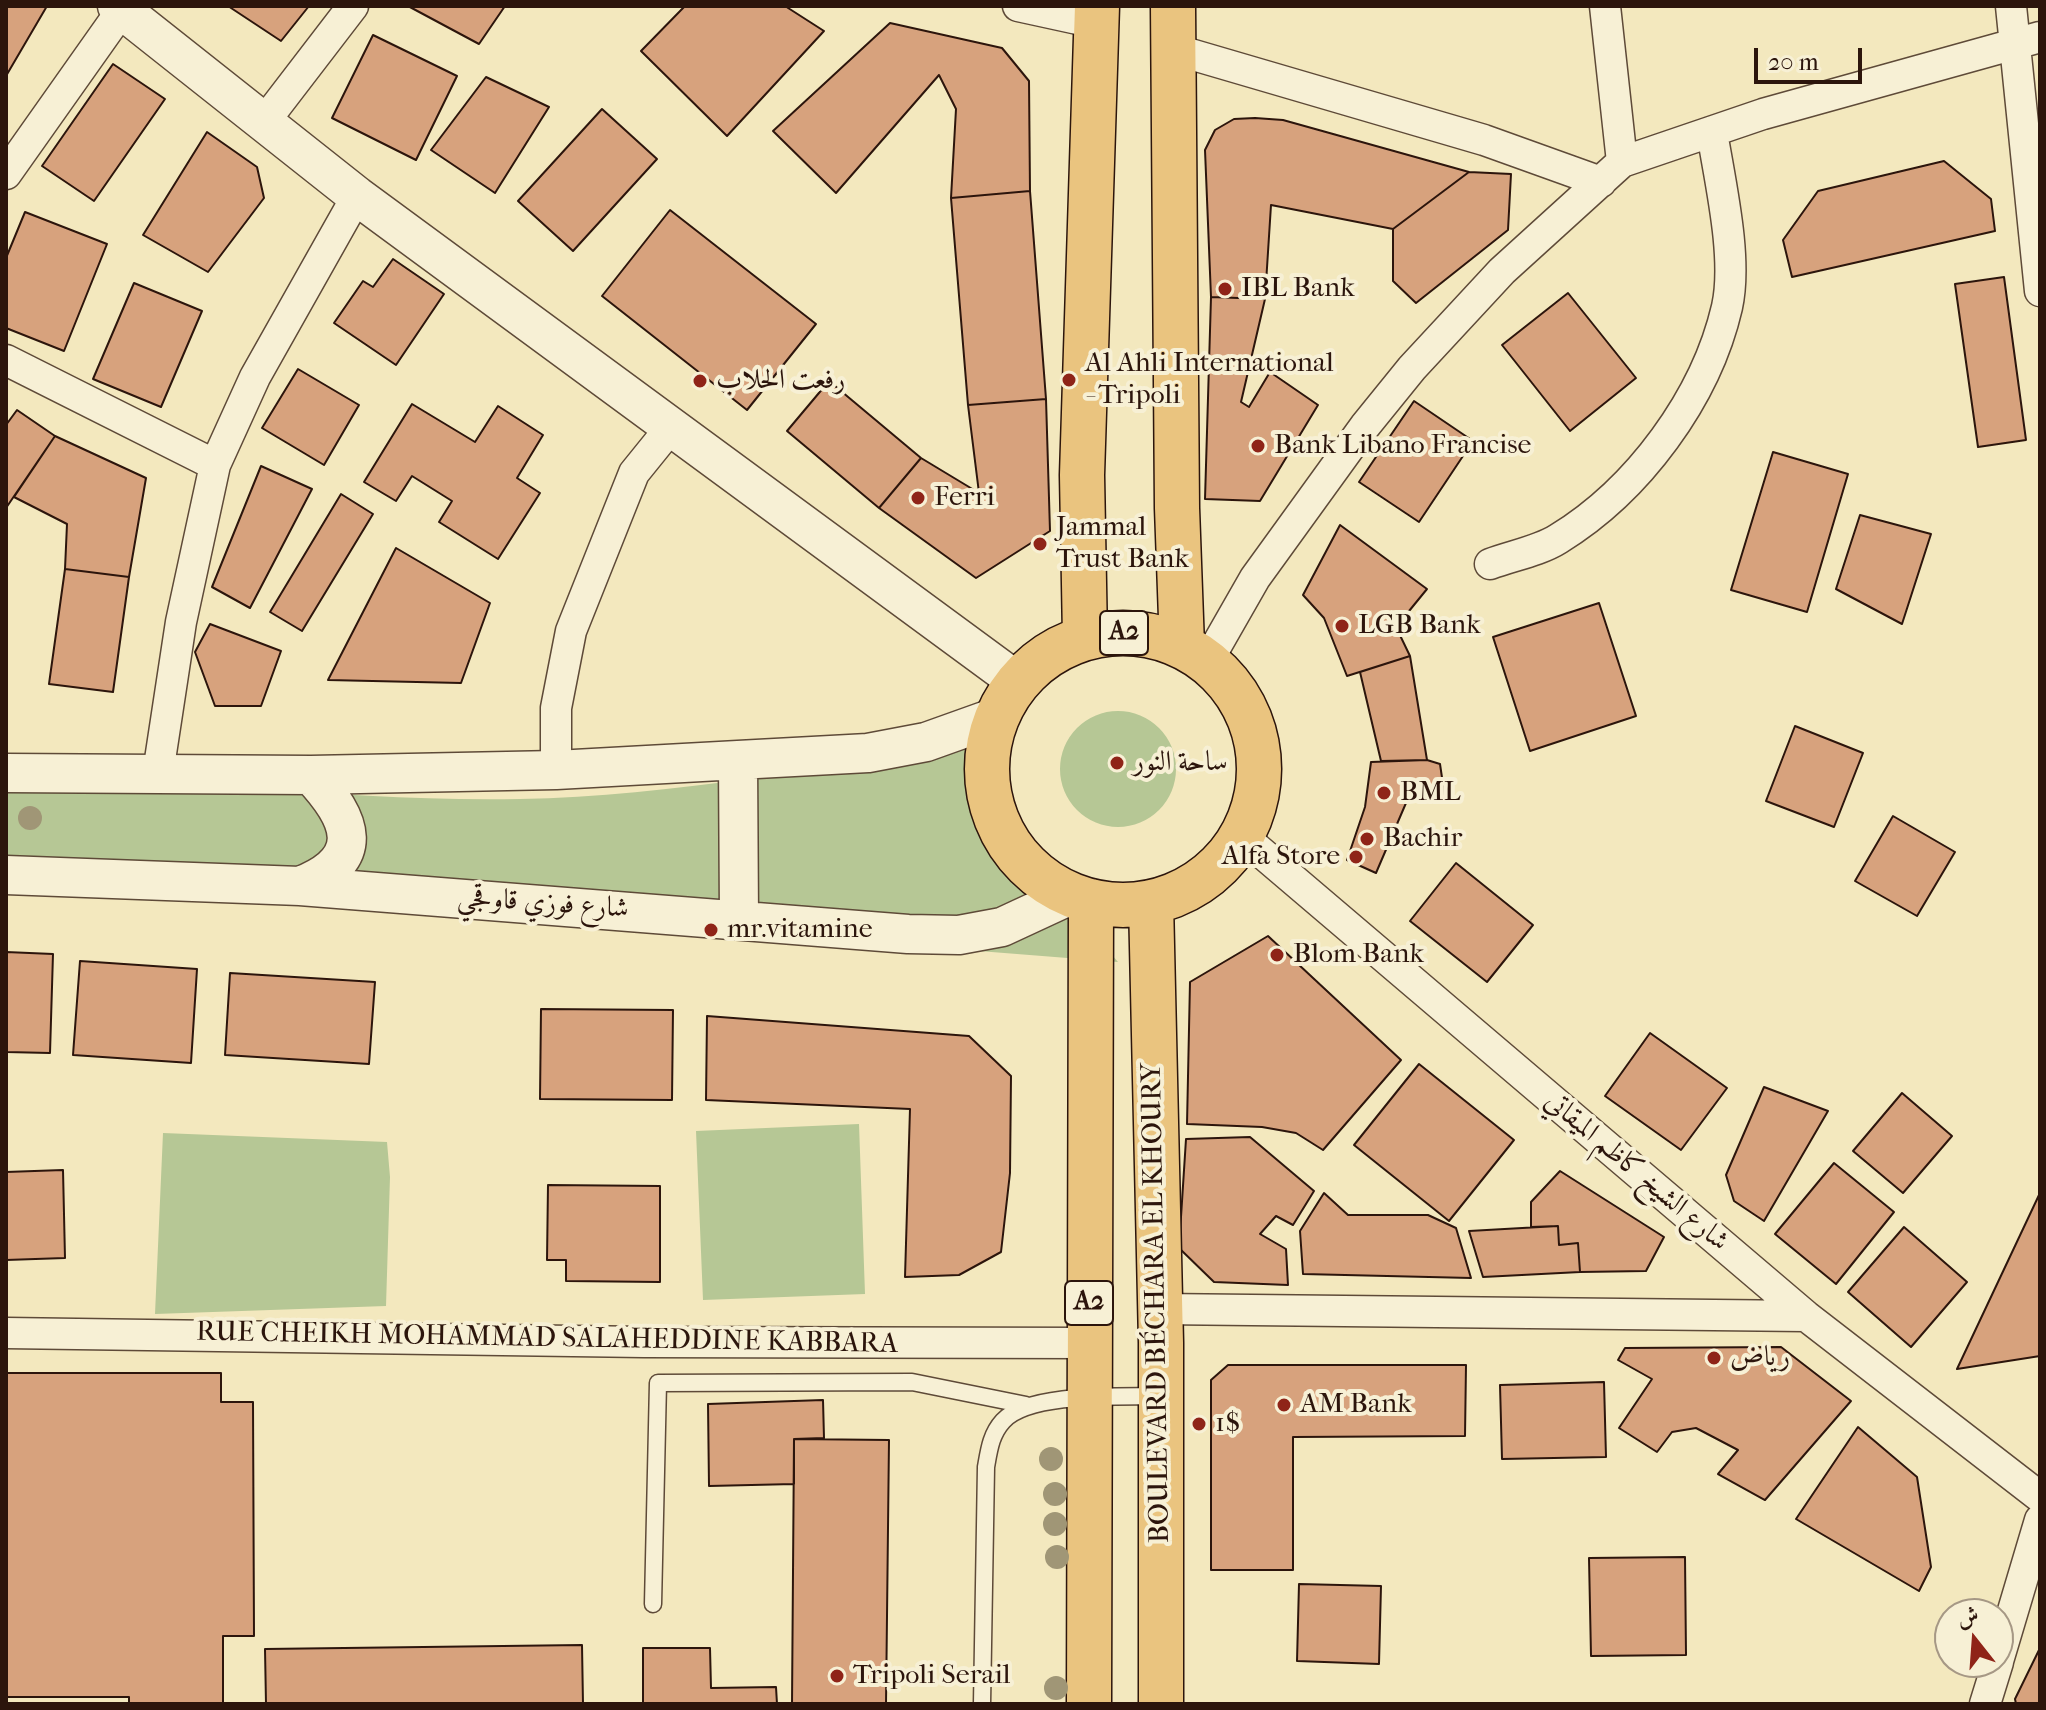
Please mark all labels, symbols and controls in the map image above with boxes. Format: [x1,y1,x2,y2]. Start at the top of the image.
scale bar [1758,32,1866,82]
text: 20 m [1768,48,1819,76]
place label: IBL Bank [1241,272,1355,306]
marker: IBL Bank [1216,280,1234,298]
place label: Al Ahli International - Tripoli [1085,347,1334,413]
place label: رفعت الحلاب [716,364,845,398]
marker: Al Ahli International - Tripoli [1060,371,1078,389]
marker: رفعت الحلاب [691,372,709,390]
place label: Bank Libano Francise [1274,429,1531,463]
marker: Bank Libano Francise [1249,437,1267,455]
place label: Ferri [934,481,995,515]
marker: Ferri [909,489,927,507]
place label: Jammal Trust Bank [1056,511,1189,577]
marker: Jammal Trust Bank [1031,535,1049,553]
place label: LGB Bank [1358,609,1481,643]
road number: A2 [1100,611,1148,655]
marker: LGB Bank [1333,617,1351,635]
place label: ساحة النور [1133,746,1228,780]
marker: ساحة النور [1108,754,1126,772]
place label: BML [1400,776,1461,810]
marker: BML [1375,784,1393,802]
place label: Bachir [1383,822,1462,856]
marker: Bachir [1358,830,1376,848]
place label: Alfa Store [1222,840,1340,874]
marker: Alfa Store [1347,848,1365,866]
street label: شارع فوزي قاوقجي [456,881,630,927]
place label: mr.vitamine [727,913,873,947]
marker: mr.vitamine [702,921,720,939]
place label: Blom Bank [1293,938,1424,972]
marker: Blom Bank [1268,946,1286,964]
street label: BOULEVARD BÉCHARA EL KHOURY [1136,1062,1178,1544]
street label: شارع الشيخ كاظم الميقاتي [1537,1085,1735,1259]
road number: A2 [1065,1281,1113,1325]
street label: RUE CHEIKH MOHAMMAD SALAHEDDINE KABBARA [196,1316,898,1362]
place label: رياض [1730,1341,1790,1375]
marker: رياض [1705,1349,1723,1367]
place label: AM Bank [1300,1388,1412,1422]
marker: AM Bank [1275,1396,1293,1414]
place label: 1$ [1215,1407,1240,1441]
marker: 1$ [1190,1415,1208,1433]
north arrow [1934,1598,2014,1678]
text: ش [1953,1601,1982,1633]
place label: Tripoli Serail [853,1659,1011,1693]
marker: Tripoli Serail [828,1667,846,1685]

